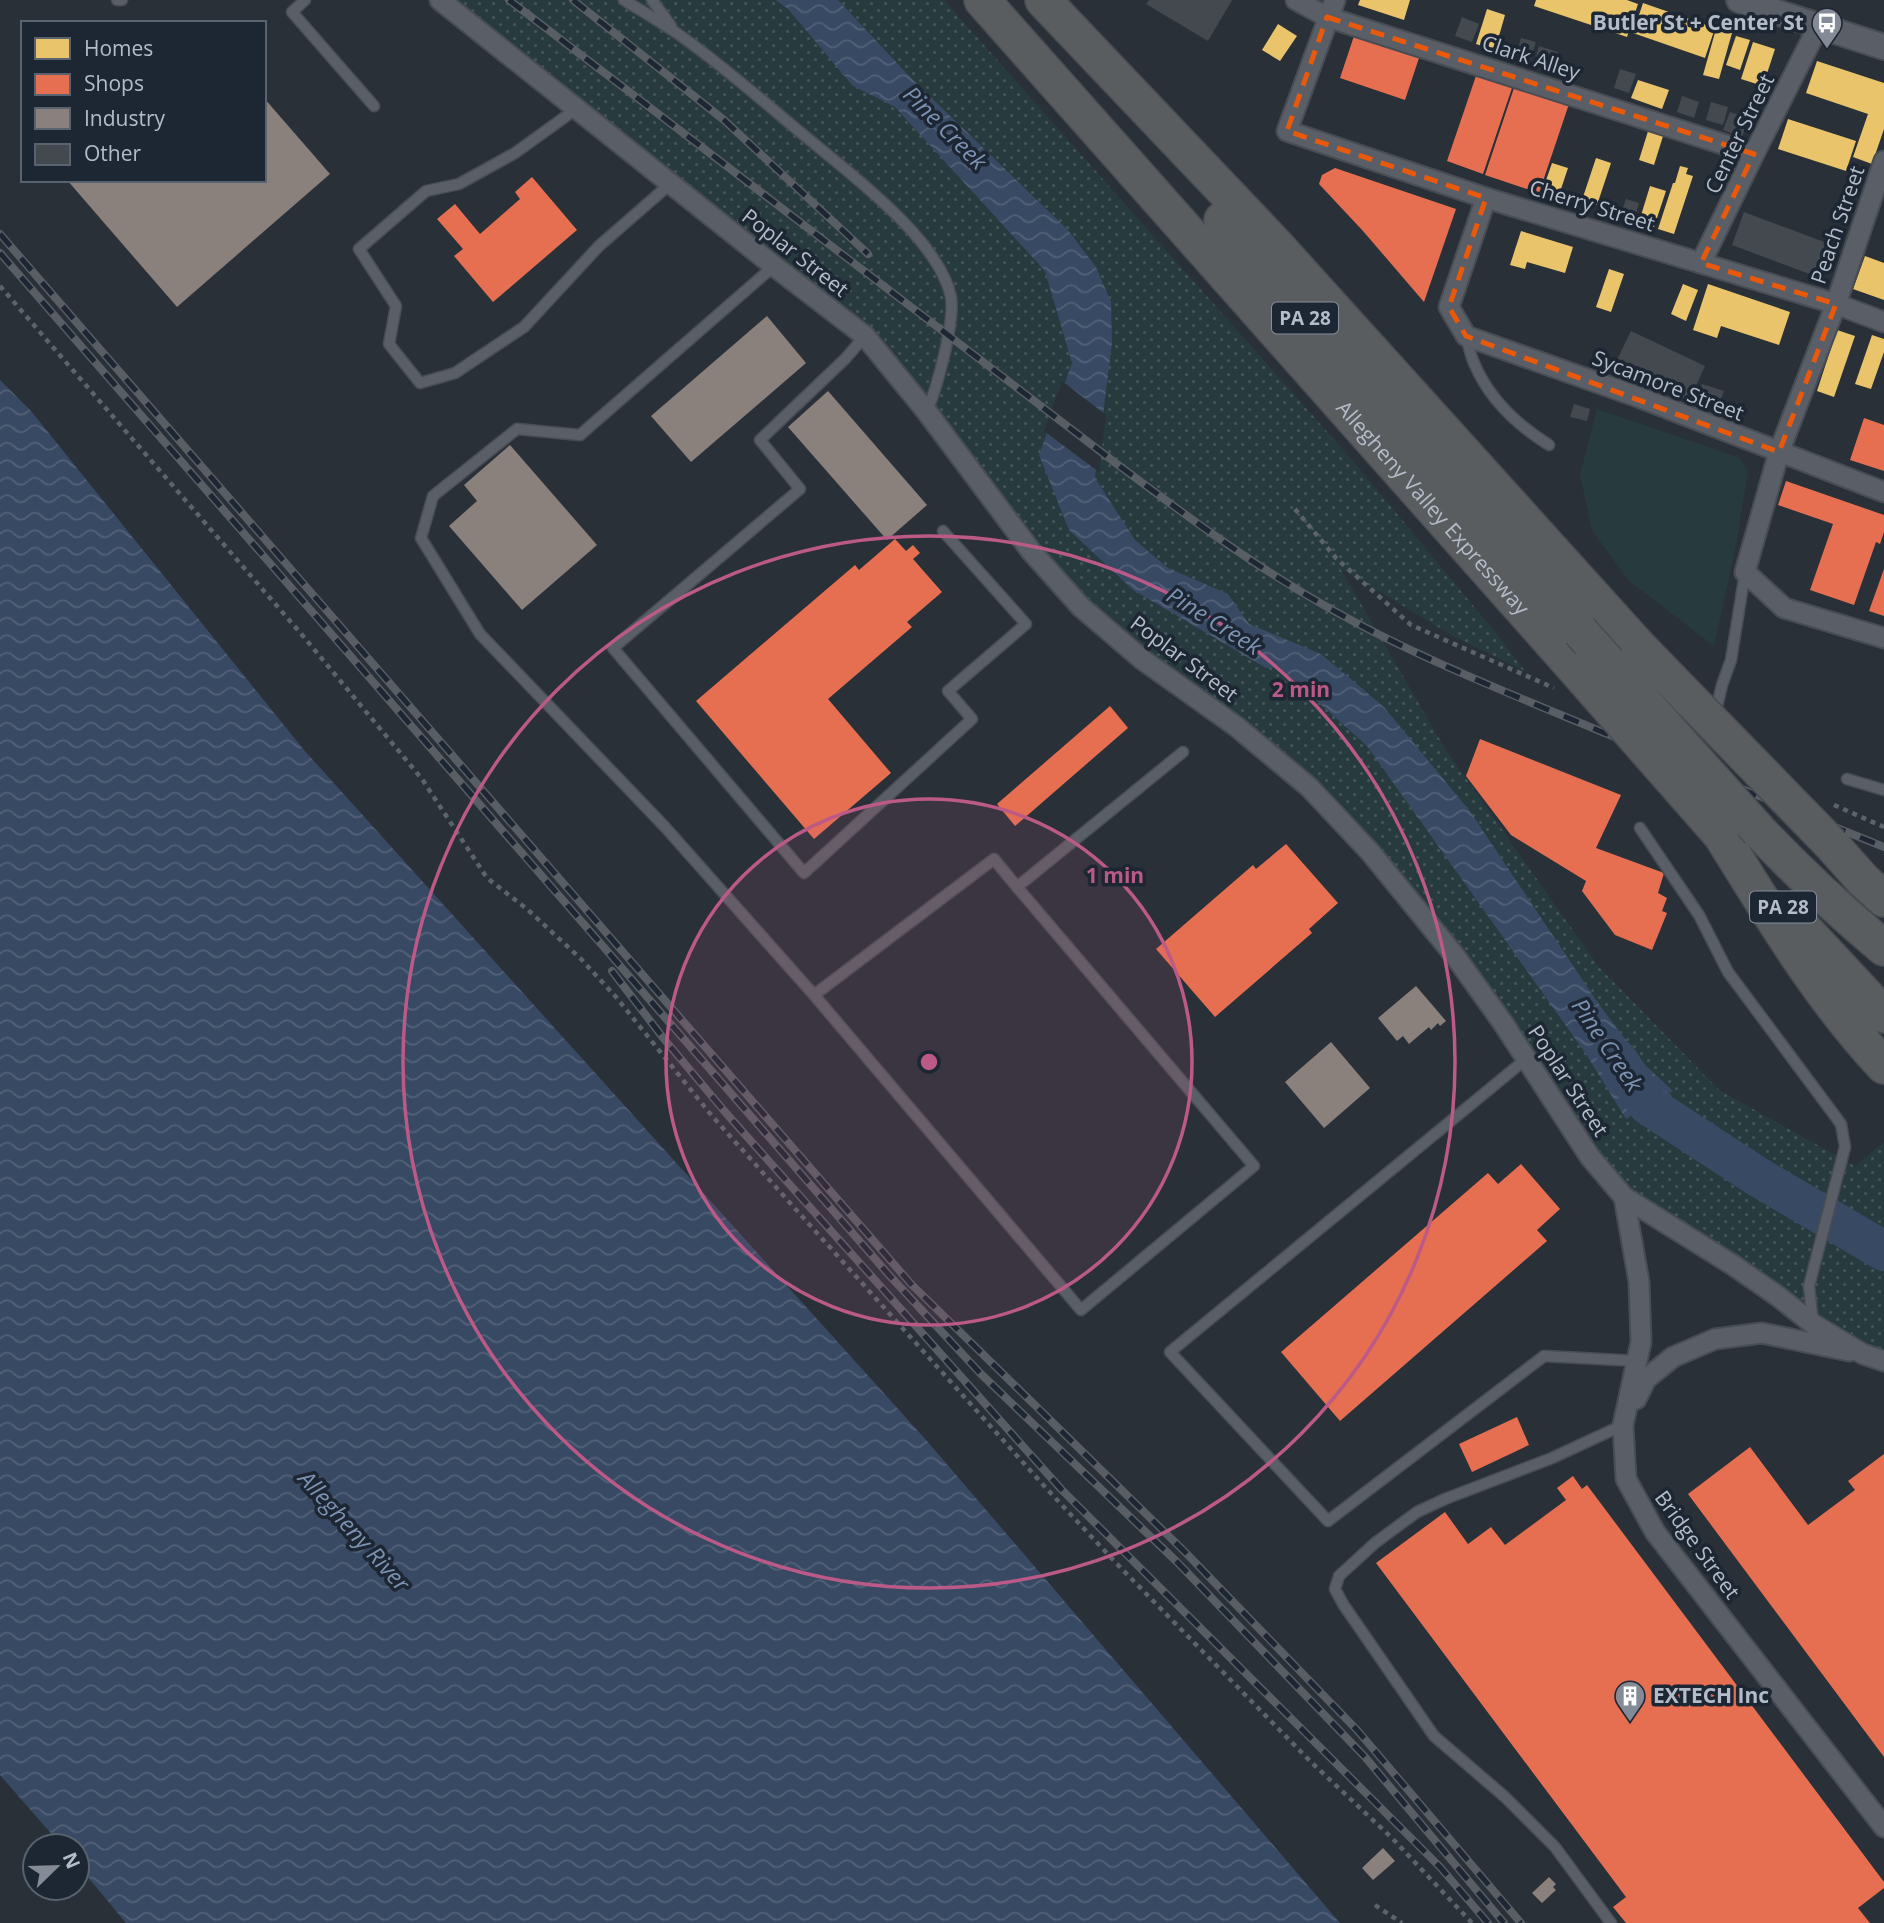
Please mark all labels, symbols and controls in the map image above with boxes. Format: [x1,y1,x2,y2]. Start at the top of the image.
bus stop icon: Butler St + Center St [1810,6,1844,50]
place label: Butler St + Center St [1593,8,1804,36]
legend [21,21,266,182]
street label: Clark Alley [1479,28,1584,86]
text: Homes [84,34,153,62]
text: Shops [84,69,144,97]
street label: Center Street [1698,69,1780,198]
water label: Pine Creek [897,78,995,177]
text: Industry [84,104,166,132]
text: Other [84,139,141,167]
street label: Peach Street [1804,162,1870,287]
street label: Cherry Street [1526,173,1658,237]
street label: Poplar Street [737,202,855,303]
road number: PA 28 [1272,302,1338,334]
street label: Sycamore Street [1589,343,1748,427]
street label: Allegheny Valley Expressway [1331,394,1536,621]
water label: Pine Creek [1161,578,1269,662]
street label: Poplar Street [1125,609,1244,708]
text: 2 min [1272,675,1330,703]
text: 1 min [1086,861,1144,889]
road number: PA 28 [1750,892,1816,923]
water label: Pine Creek [1565,991,1651,1098]
street label: Poplar Street [1522,1019,1615,1142]
centre of rings [917,1050,941,1074]
water label: Allegheny River [290,1461,418,1598]
street label: Bridge Street [1649,1485,1747,1604]
building icon: EXTECH Inc [1613,1679,1647,1723]
place label: EXTECH Inc [1653,1681,1769,1709]
north arrow [21,1832,91,1902]
text: N [57,1848,87,1873]

